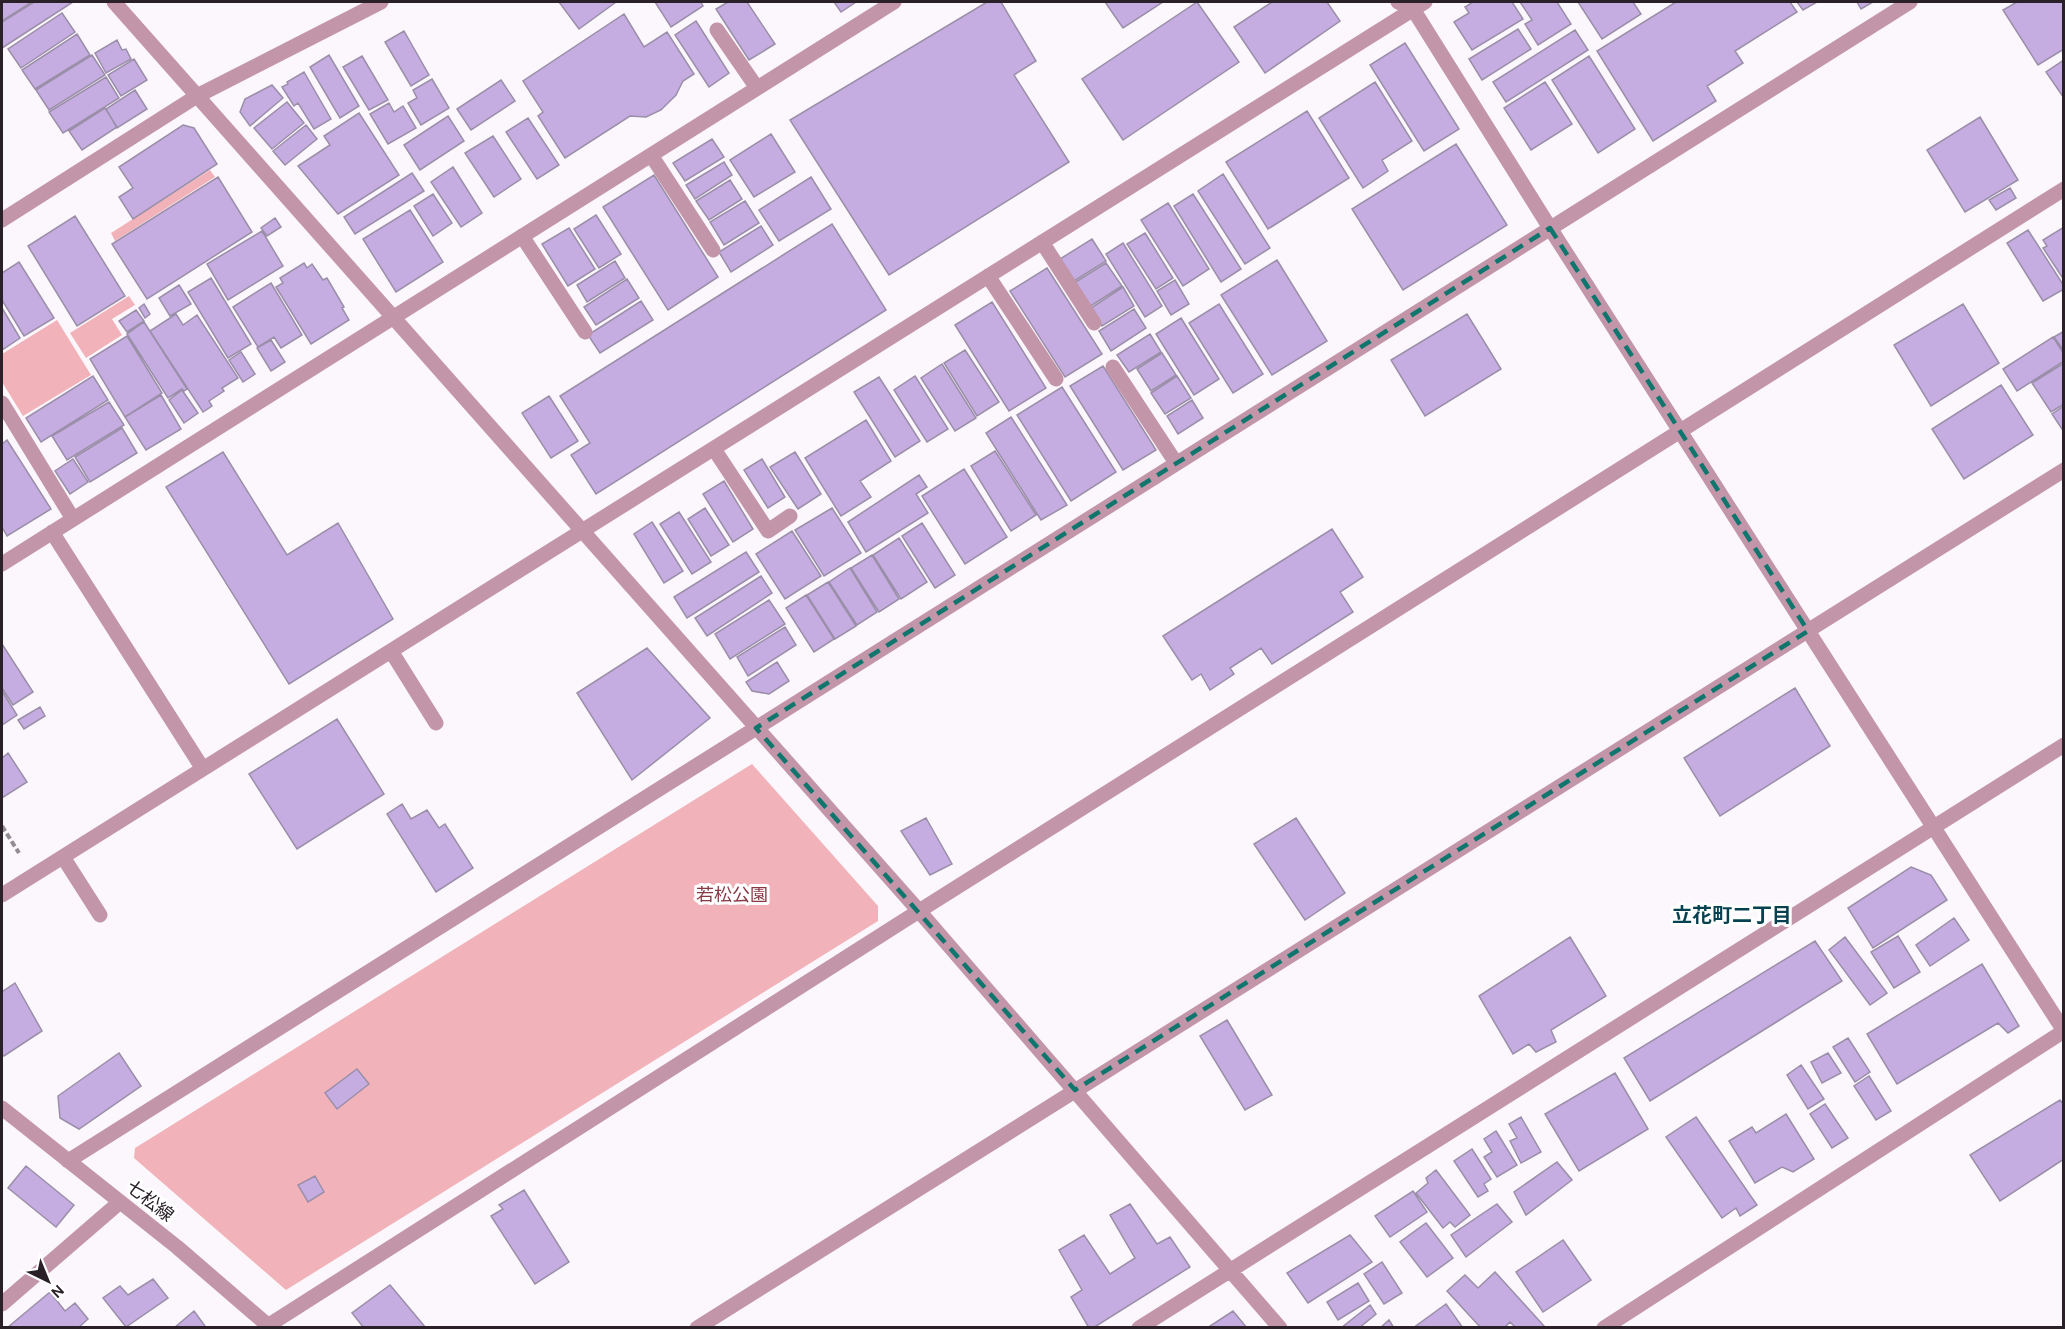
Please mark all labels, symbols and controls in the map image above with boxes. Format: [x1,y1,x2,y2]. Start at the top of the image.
park label: 若松公園 [696,884,768,906]
district label: 立花町二丁目 [1672,904,1792,927]
street label: 七松線 [122,1176,178,1226]
north arrow [18,1251,78,1311]
text: N [47,1281,69,1302]

